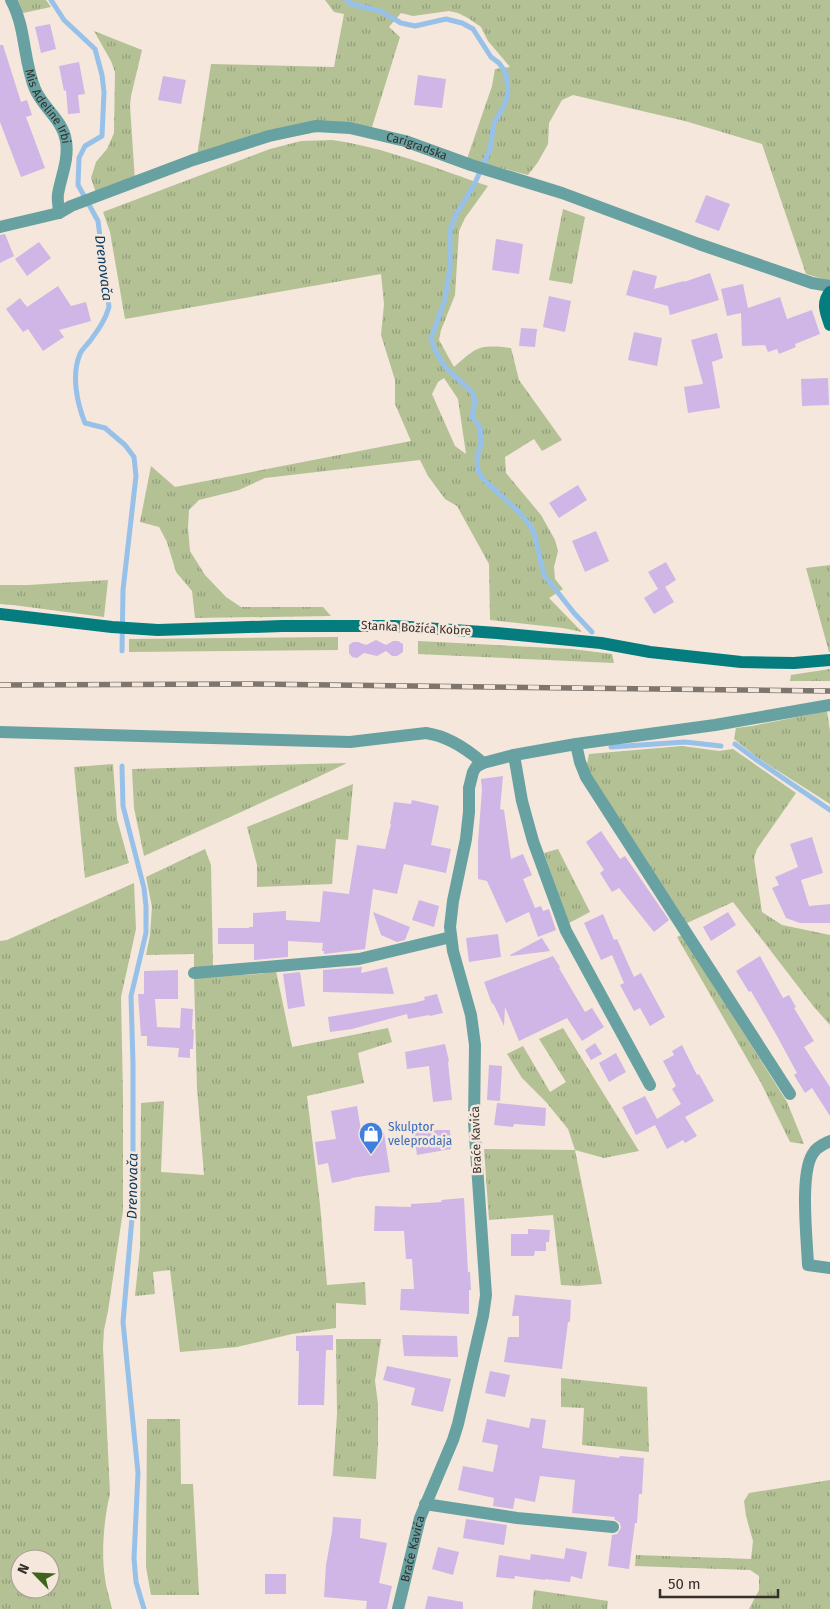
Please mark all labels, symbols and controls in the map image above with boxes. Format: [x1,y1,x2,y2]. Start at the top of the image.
street label: Mis Adeline Irbi [22,67,73,145]
street label: Carigradska [385,130,449,163]
water label: Drenovača [91,234,116,302]
street label: Stanka Božića Kobre [361,618,471,638]
street label: Braće Kavića [468,1106,484,1174]
place label: Skulptor veleprodaja [388,1120,452,1148]
shop icon: Skulptor veleprodaja [358,1121,384,1155]
water label: Drenovača [123,1153,142,1219]
street label: Braće Kavića [398,1514,427,1583]
north arrow [10,1549,60,1599]
text: N [14,1561,33,1577]
scale bar [660,1566,778,1598]
text: 50 m [668,1575,701,1593]

